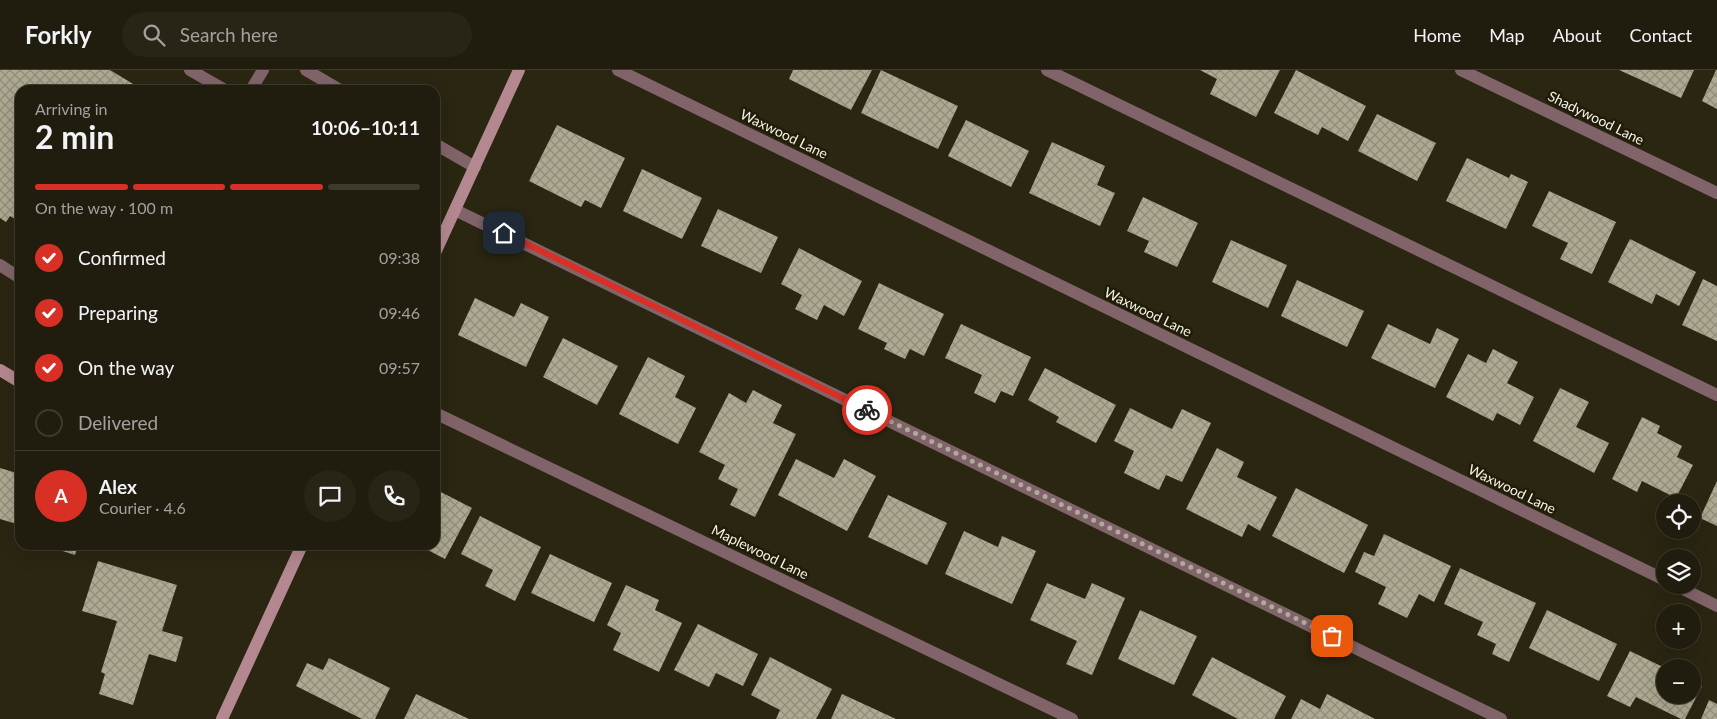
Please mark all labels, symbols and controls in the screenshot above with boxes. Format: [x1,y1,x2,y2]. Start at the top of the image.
search box [122,12,472,57]
text: Forkly [25,20,92,49]
icon: search [140,21,168,49]
text: Search here [180,23,278,46]
text: Home [1413,24,1461,46]
text: Map [1489,24,1525,46]
text: About [1553,24,1602,46]
text: Contact [1630,24,1692,46]
street label: Shadywood Lane [1545,87,1647,148]
text: Arriving in [35,99,108,118]
street label: Waxwood Lane [738,105,831,162]
text: 10:06–10:11 [311,116,420,139]
text: 2 min [35,117,114,156]
text: On the way · 100 m [35,198,173,217]
pin [483,212,525,254]
icon: home [490,219,518,247]
icon: check [35,244,63,272]
text: Confirmed [78,246,166,269]
text: 09:38 [379,248,420,267]
street label: Waxwood Lane [1102,283,1195,340]
icon: check [35,299,63,327]
text: Preparing [78,301,158,324]
text: 09:46 [379,303,420,322]
icon: check [35,354,63,382]
text: On the way [78,356,174,379]
text: 09:57 [379,358,420,377]
courier [842,385,892,435]
icon: bike [853,396,881,424]
text: Delivered [78,411,158,434]
street label: Waxwood Lane [1466,460,1559,517]
button: chat [304,470,356,522]
button: phone [368,470,420,522]
text: Alex [99,475,137,498]
text: A [54,484,68,507]
map controls [1656,494,1701,704]
button: locate [1656,494,1701,539]
text: Courier · 4.6 [99,498,186,517]
street label: Maplewood Lane [709,521,811,582]
button: layers [1656,549,1701,594]
button: + [1656,604,1701,649]
pin [1311,615,1353,657]
icon: bag [1318,622,1346,650]
button: − [1656,659,1701,704]

